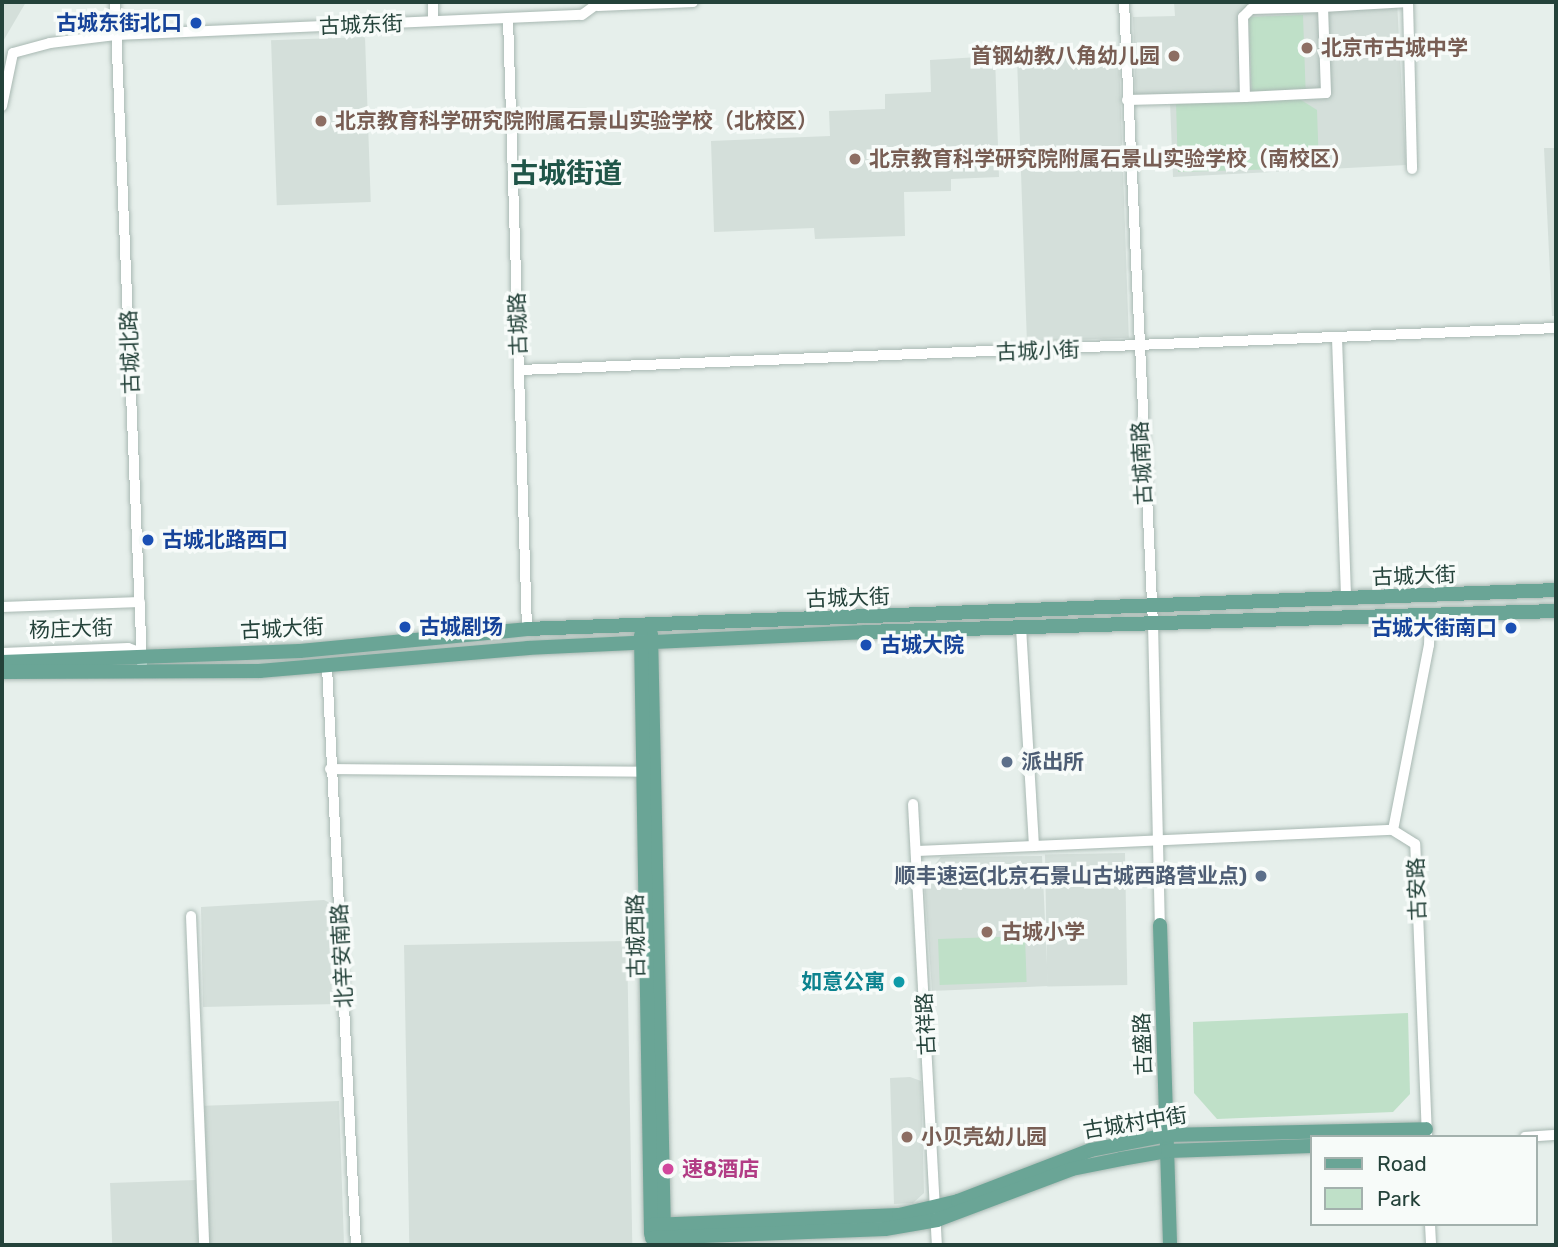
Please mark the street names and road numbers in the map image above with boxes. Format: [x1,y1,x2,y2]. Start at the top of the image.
street label: 古城东街 [319,11,403,39]
street label: 古城路 [504,292,532,356]
street label: 古城北路 [116,310,144,394]
street label: 古城小街 [996,337,1080,365]
street label: 古城南路 [1127,420,1157,506]
street label: 古城大街 [1372,562,1456,590]
street label: 古城大街 [806,584,890,612]
street label: 古城大街 [239,614,325,644]
street label: 杨庄大街 [29,615,113,643]
street label: 古安路 [1403,857,1431,921]
street label: 古城西路 [623,894,649,978]
street label: 北辛安南路 [327,903,357,1009]
street label: 古祥路 [912,992,940,1056]
street label: 古盛路 [1129,1012,1157,1076]
street label: 古城村中街 [1081,1102,1189,1144]

